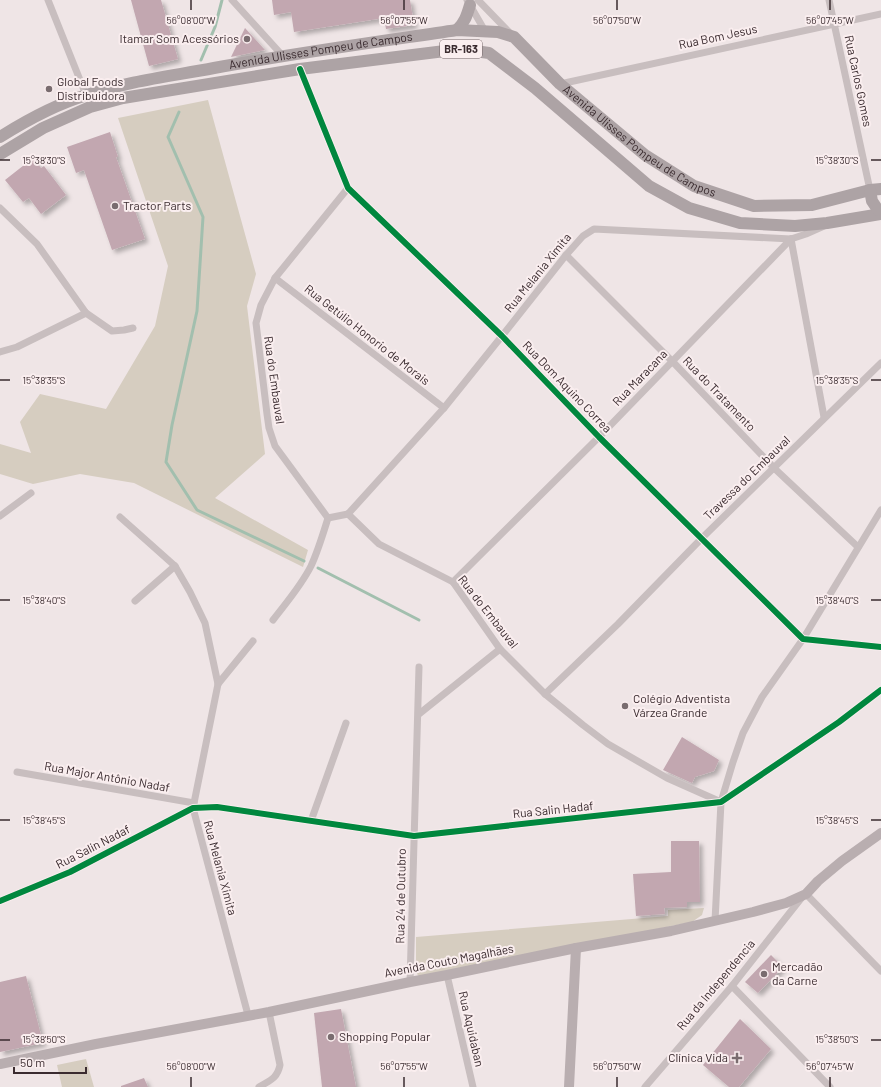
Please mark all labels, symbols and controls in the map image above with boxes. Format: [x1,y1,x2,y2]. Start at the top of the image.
text: 56°08'00"W [167,14,216,26]
text: 56°07'55"W [380,14,428,26]
text: 56°07'50"W [593,14,641,26]
text: 56°07'45"W [806,14,854,26]
street label: Rua Bom Jesus [677,21,759,51]
street label: Avenida Ulisses Pompeu de Campos [228,29,414,71]
place label: Itamar Som Acessórios [120,31,239,45]
marker: Itamar Som Acessórios [242,34,252,44]
street label: Rua Carlos Gomes [842,34,876,128]
road number: BR-163 [440,40,482,58]
place label: Global Foods Distribuidora [57,74,125,102]
street label: Avenida Ulisses Pompeu de Campos [561,82,718,199]
marker: Global Foods Distribuidora [44,84,54,94]
text: 15°38'30"S [22,154,66,166]
text: 15°38'30"S [815,154,859,166]
place label: Tractor Parts [123,198,192,212]
marker: Tractor Parts [110,201,120,211]
street label: Rua Melania Ximita [501,230,573,315]
street label: Rua Getúlio Honorio de Morais [302,281,433,388]
street label: Rua do Embauval [262,335,288,425]
street label: Rua Dom Aquino Correa [520,338,615,435]
street label: Rua Maracana [609,346,669,408]
street label: Rua do Tratamento [681,353,759,434]
text: 15°38'35"S [23,374,66,386]
text: 15°38'35"S [816,374,859,386]
street label: Travessa do Embauval [700,432,792,522]
street label: Rua do Embauval [456,572,522,651]
text: 15°38'40"S [22,594,66,606]
text: 15°38'40"S [815,594,859,606]
place label: Colégio Adventista Várzea Grande [633,691,730,719]
marker: Colégio Adventista Várzea Grande [620,701,630,711]
street label: Rua Major Antônio Nadaf [43,758,171,794]
street label: Rua Salin Hadaf [512,798,594,820]
text: 15°38'45"S [22,814,66,826]
text: 15°38'45"S [815,814,859,826]
street label: Rua Melania Ximita [202,819,240,917]
street label: Rua Salin Nadaf [53,821,132,871]
street label: Rua 24 de Outubro [392,848,408,944]
street label: Rua da Independencia [673,936,757,1032]
street label: Avenida Couto Magalhães [383,941,515,979]
place label: Mercadão da Carne [772,959,823,987]
marker: Mercadão da Carne [759,969,769,979]
street label: Rua Aquidaban [456,990,487,1068]
place label: Shopping Popular [339,1029,431,1043]
marker: Shopping Popular [326,1032,336,1042]
text: 15°38'50"S [22,1033,66,1045]
text: 15°38'50"S [815,1033,859,1045]
scale bar [14,1049,86,1075]
place label: Clínica Vida [668,1050,728,1064]
marker: Clínica Vida [731,1052,743,1064]
text: 50 m [20,1055,45,1069]
text: 56°08'00"W [167,1060,216,1072]
text: 56°07'55"W [380,1060,428,1072]
text: 56°07'50"W [593,1060,641,1072]
text: 56°07'45"W [806,1060,854,1072]

